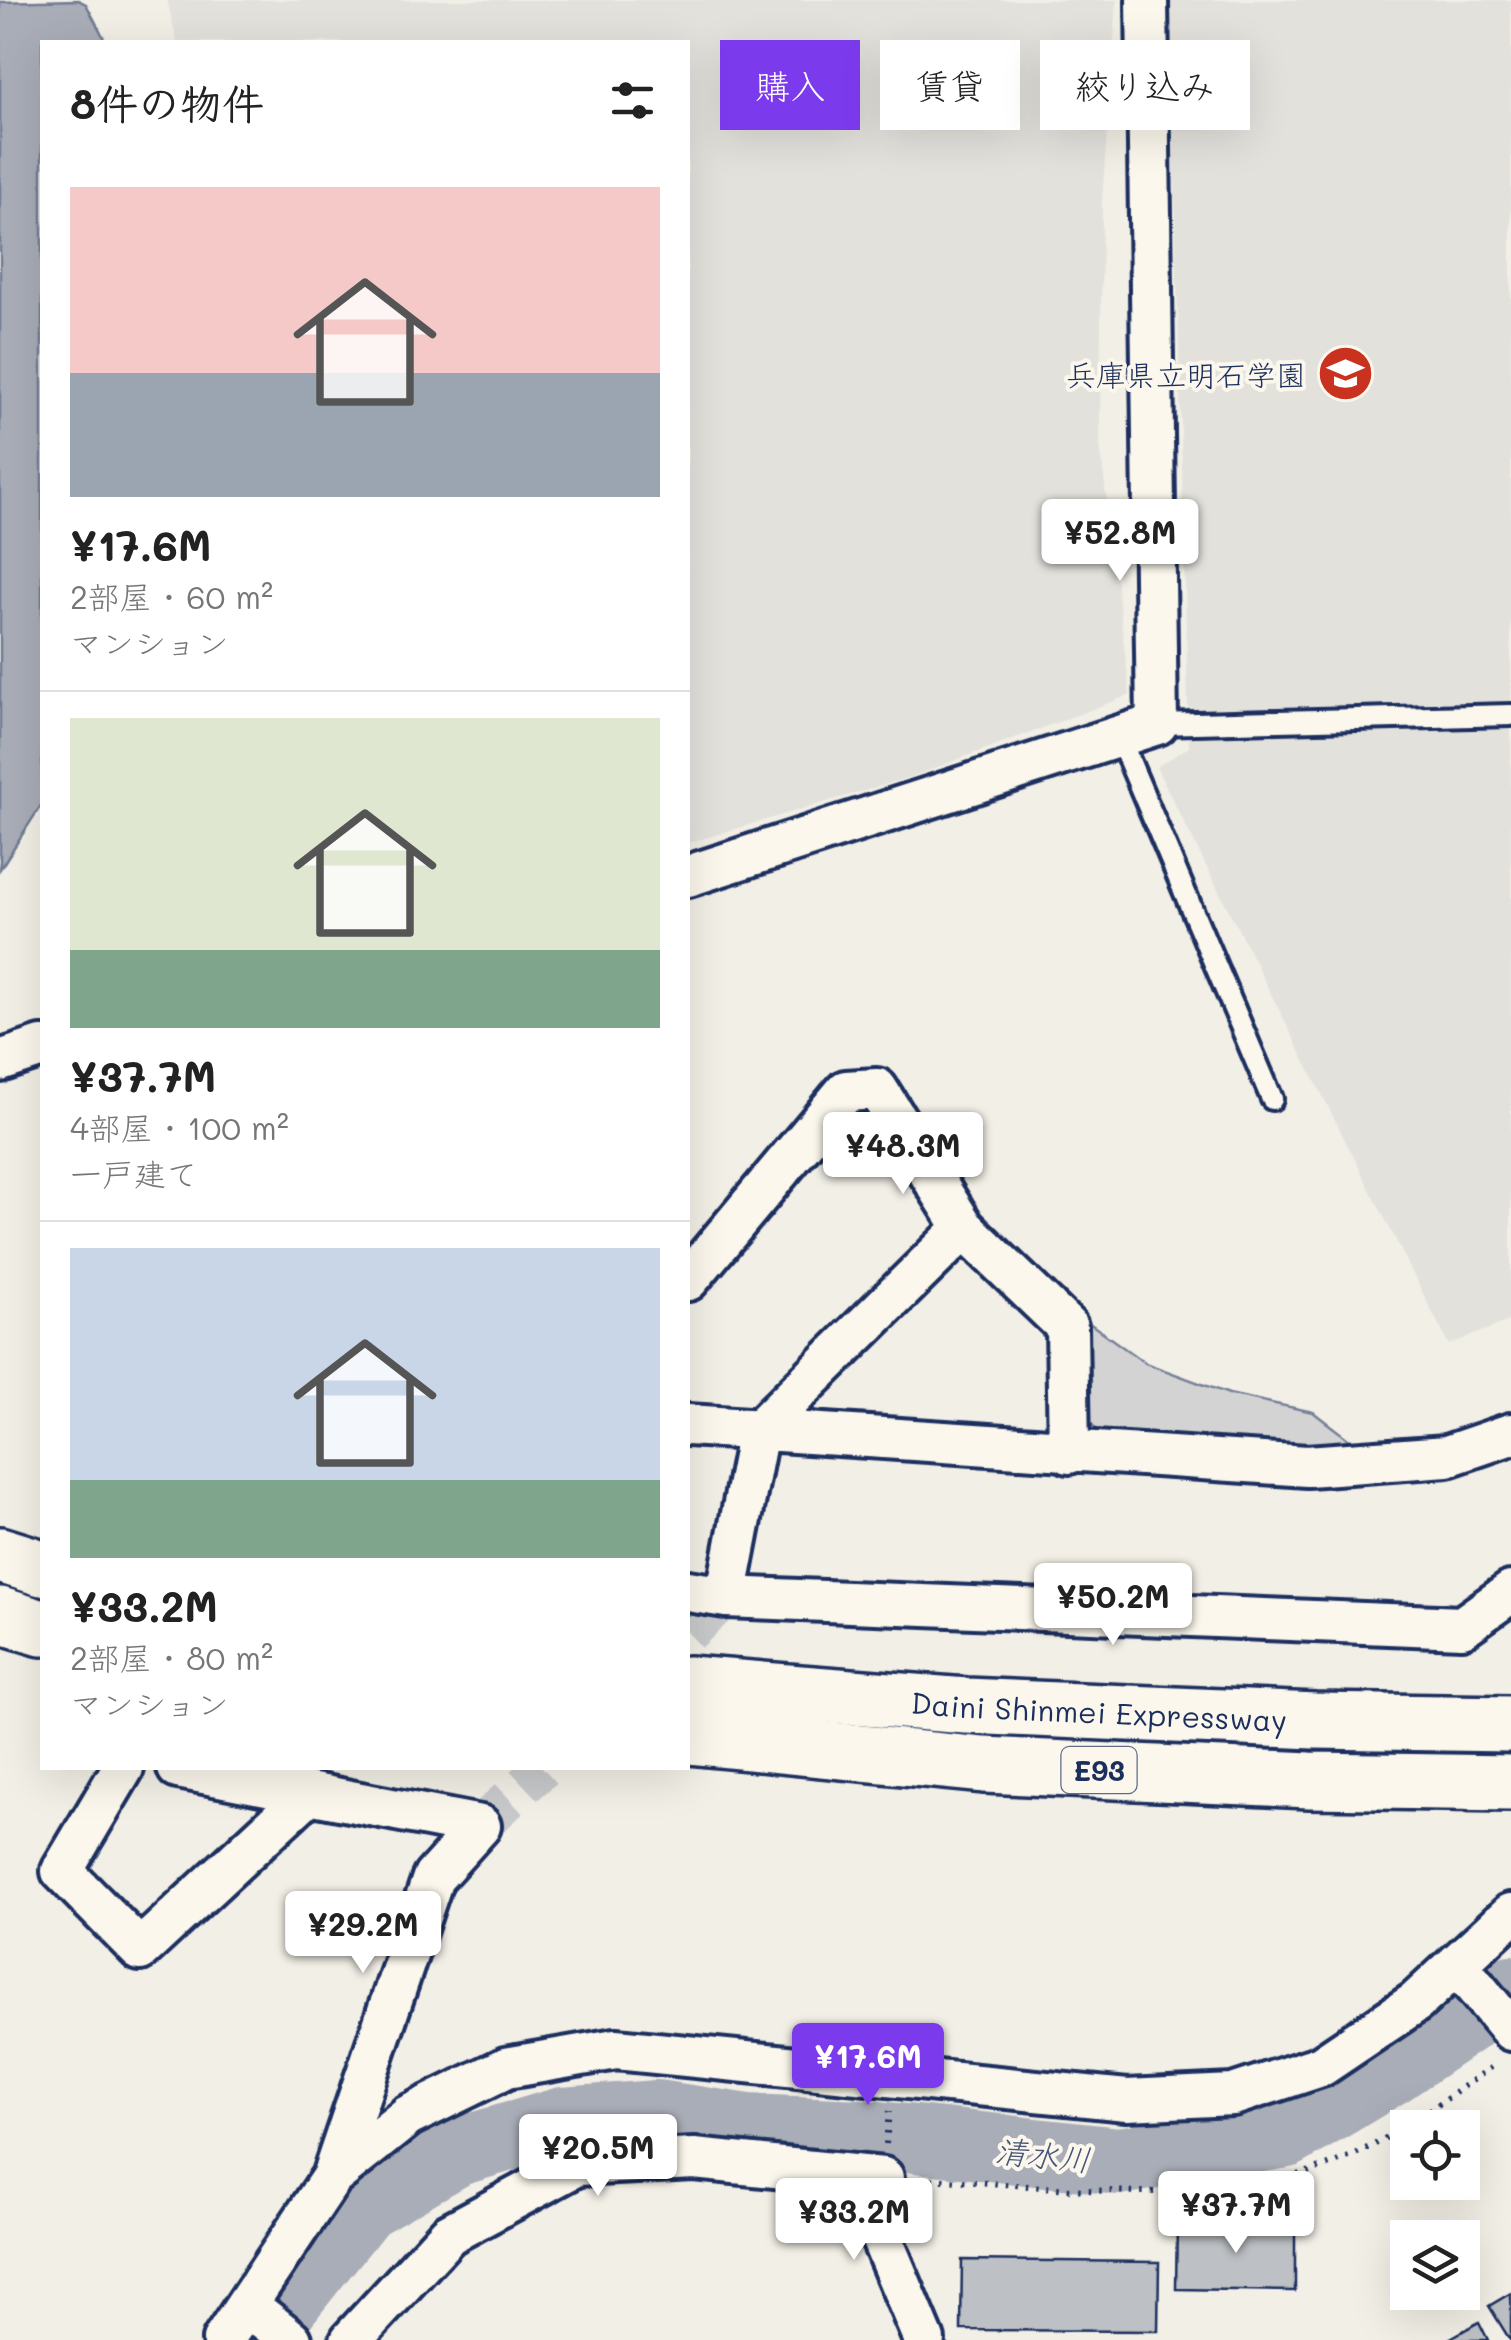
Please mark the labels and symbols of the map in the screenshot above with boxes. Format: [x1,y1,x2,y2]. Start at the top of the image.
school or university icon: 兵庫県立明石学園 [1315,344,1375,404]
place label: 兵庫県立明石学園 [1066,354,1306,394]
pin: ¥52.8M [1039,499,1201,584]
pin: ¥48.3M [822,1112,984,1197]
pin: ¥50.2M [1032,1563,1194,1648]
street label: Daini Shinmei Expressway [910,1682,1288,1740]
road number: E93 [1062,1747,1136,1793]
pin: ¥29.2M [282,1891,444,1976]
pin: ¥17.6M [787,2023,949,2108]
pin: ¥20.5M [517,2114,679,2199]
water label: 清水川 [993,2128,1093,2180]
pin: ¥37.7M [1155,2171,1317,2256]
pin: ¥33.2M [773,2178,935,2263]

